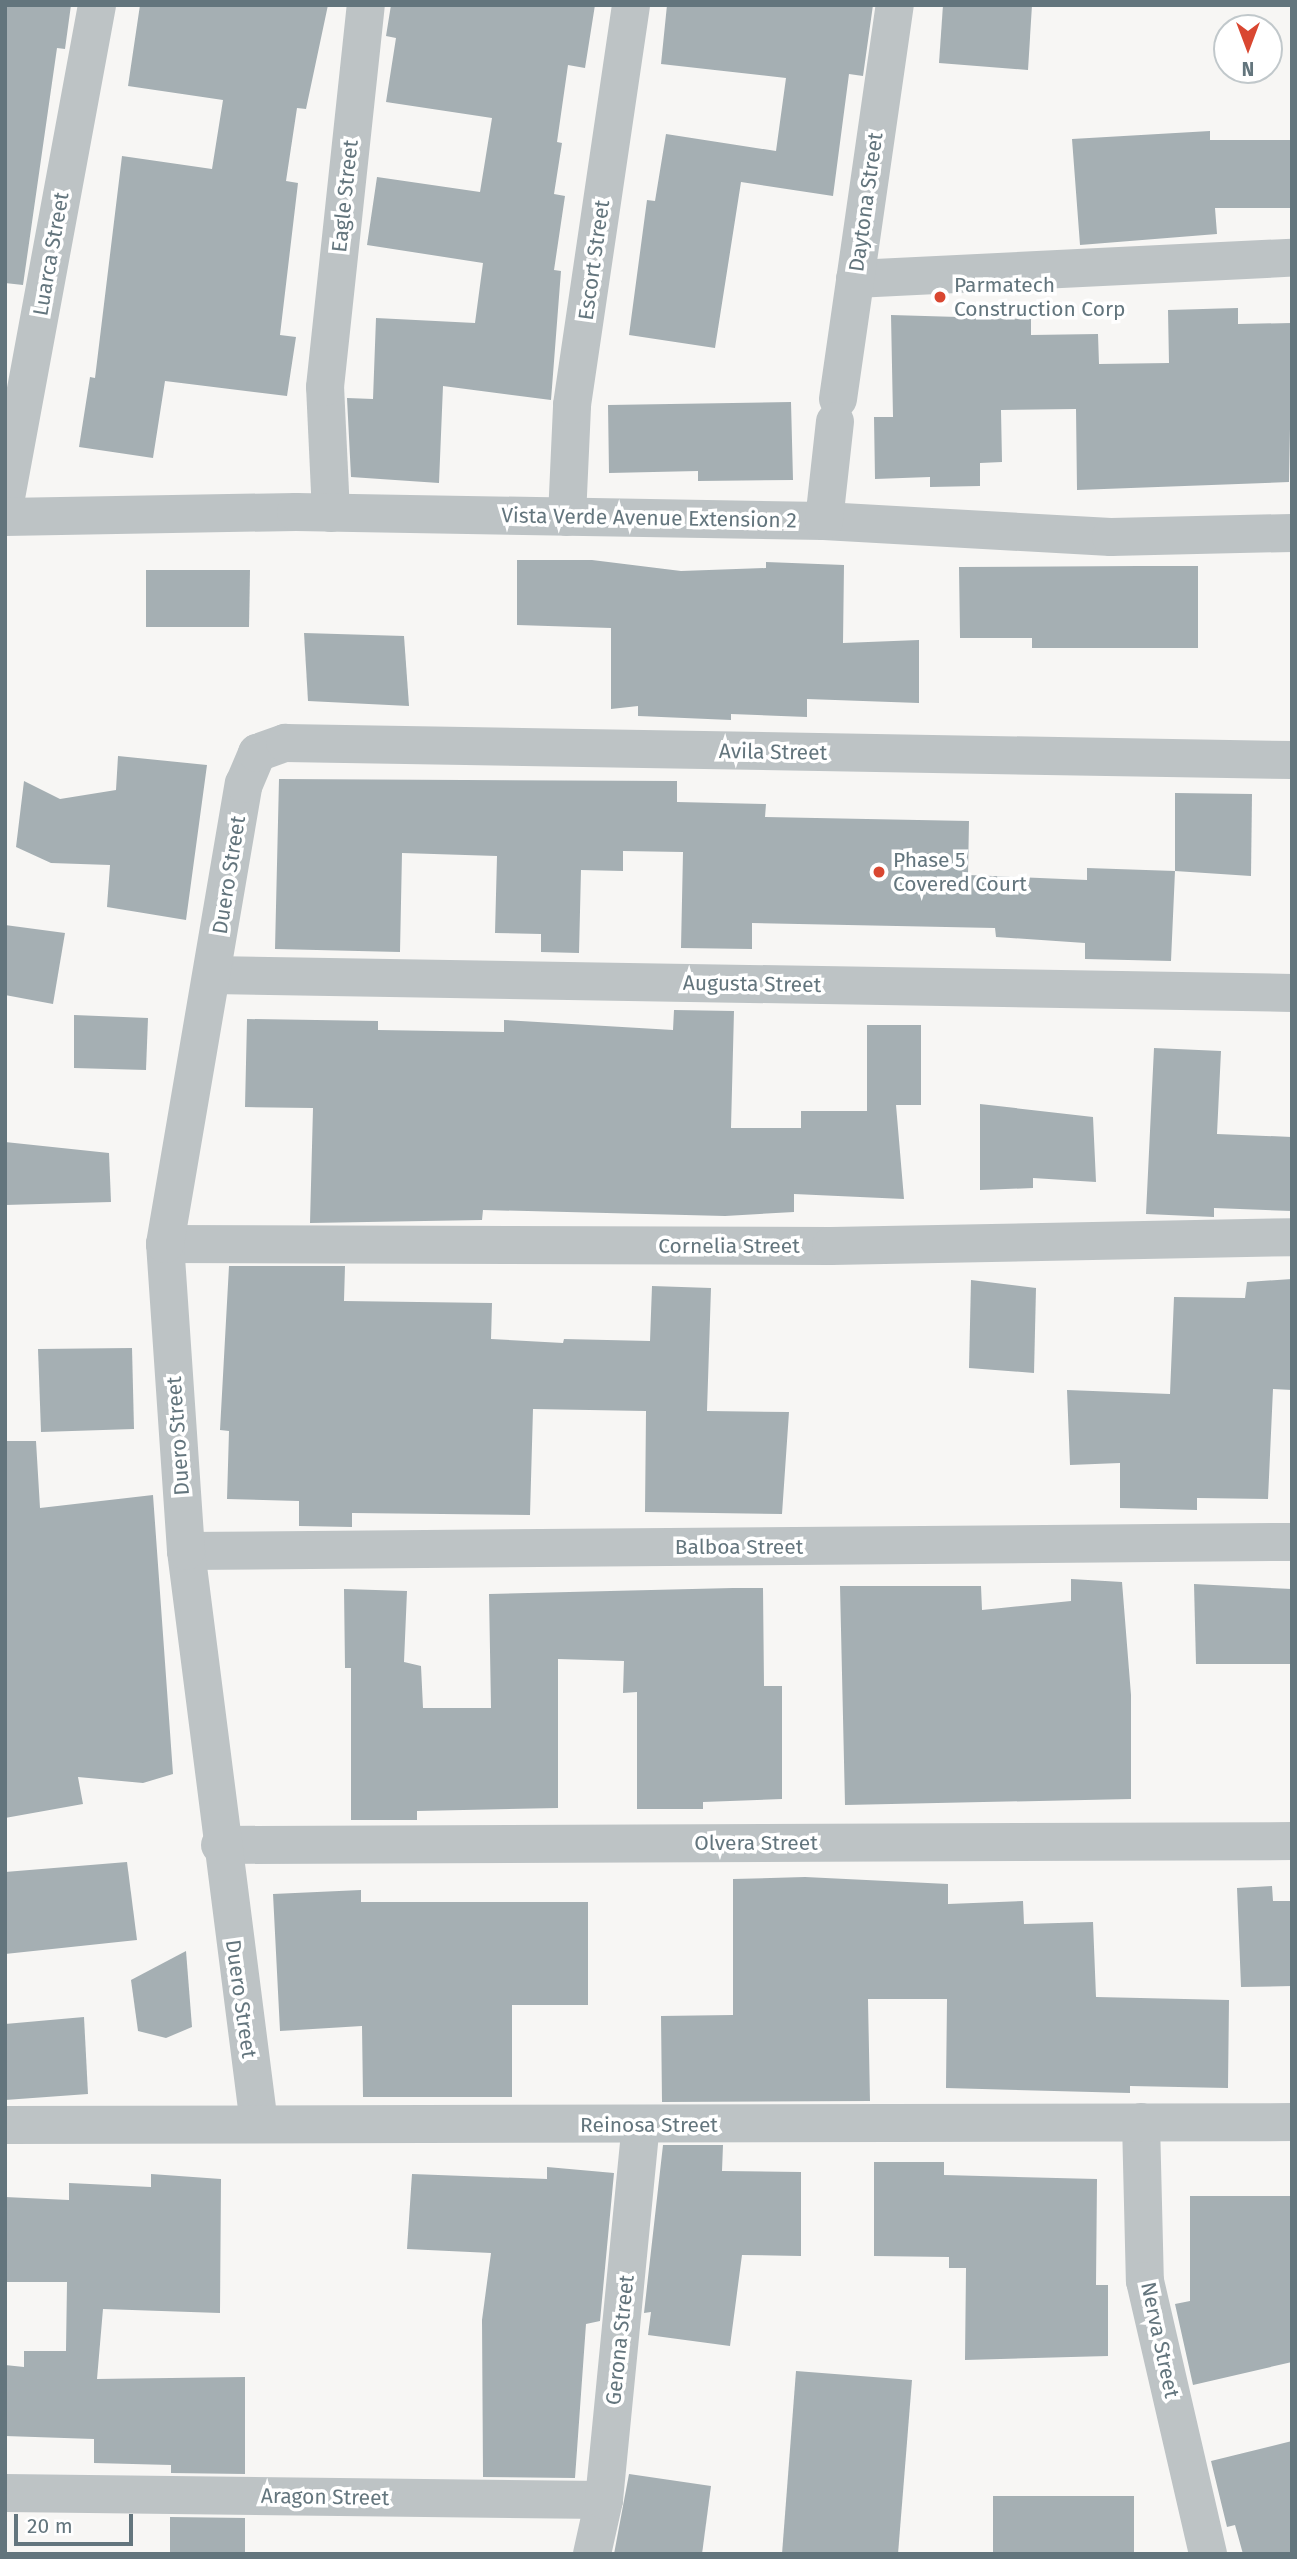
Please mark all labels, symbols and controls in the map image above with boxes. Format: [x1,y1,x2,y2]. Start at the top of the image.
north arrow [1213,14,1283,84]
text: N [1242,57,1254,80]
street label: Daytona Street [844,131,888,273]
street label: Eagle Street [327,138,363,254]
street label: Luarca Street [28,190,74,318]
street label: Escort Street [573,198,615,322]
place label: Parmatech Construction Corp [954,272,1125,322]
marker: Parmatech Construction Corp [932,289,948,305]
street label: Vista Verde Avenue Extension 2 [501,503,797,533]
street label: Avila Street [719,738,827,766]
street label: Duero Street [207,814,251,936]
place label: Phase 5 Covered Court [893,847,1027,897]
marker: Phase 5 Covered Court [871,864,887,880]
street label: Augusta Street [683,970,821,998]
street label: Cornelia Street [658,1233,800,1259]
street label: Duero Street [161,1376,195,1496]
street label: Balboa Street [675,1534,803,1560]
street label: Olvera Street [694,1830,818,1856]
street label: Duero Street [220,1938,262,2060]
street label: Reinosa Street [580,2112,718,2138]
street label: Gerona Street [601,2274,639,2406]
street label: Nerva Street [1135,2280,1185,2400]
street label: Aragon Street [261,2483,389,2511]
scale bar [18,2500,136,2544]
text: 20 m [27,2513,73,2539]

